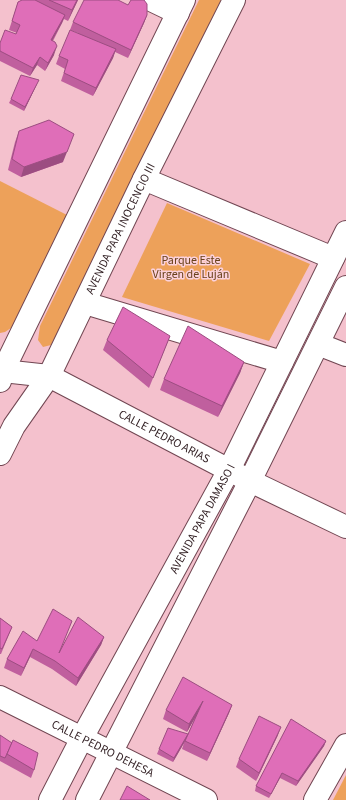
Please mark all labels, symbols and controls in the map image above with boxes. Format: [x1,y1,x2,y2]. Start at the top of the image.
street label: AVENIDA PAPA INOCENCIO III [82,160,160,297]
park label: Parque Este Virgen de Luján [153,252,229,283]
street label: CALLE PEDRO ARIAS [115,406,213,468]
street label: AVENIDA PAPA DAMASO I [166,461,240,577]
street label: CALLE PEDRO DEHESA [49,716,157,782]

